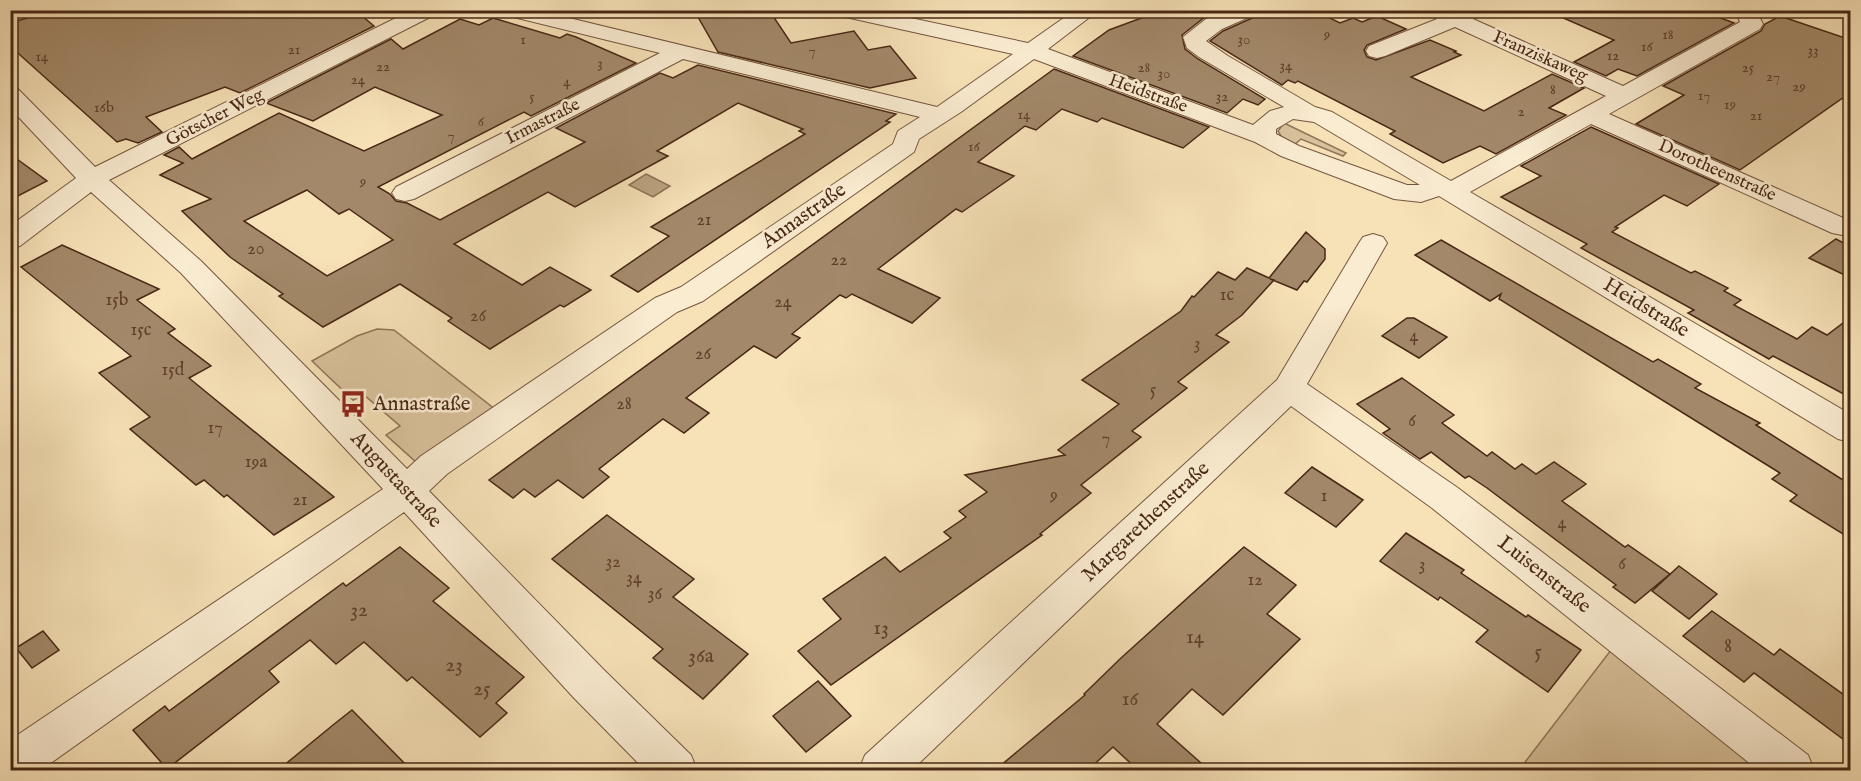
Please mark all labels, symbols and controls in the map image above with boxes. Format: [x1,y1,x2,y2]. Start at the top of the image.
house number: 9 [1323,25,1330,44]
house number: 18 [1662,25,1674,44]
street label: Franziskaweg [1489,26,1591,88]
house number: 1 [520,30,526,49]
house number: 30 [1238,30,1250,49]
house number: 16 [1641,37,1654,56]
house number: 21 [288,40,300,59]
house number: 7 [808,41,816,60]
house number: 33 [1807,41,1819,60]
house number: 12 [1607,46,1619,65]
house number: 14 [36,47,49,66]
house number: 3 [597,54,603,73]
house number: 34 [1280,56,1293,75]
house number: 22 [376,57,390,76]
house number: 28 [1138,58,1151,77]
house number: 25 [1742,58,1755,77]
house number: 30 [1158,64,1170,83]
house number: 27 [1766,67,1780,86]
street label: Heidstraße [1105,69,1191,119]
house number: 24 [351,70,366,89]
house number: 4 [563,72,571,91]
house number: 29 [1792,77,1806,96]
house number: 8 [1550,80,1556,99]
street label: Götscher Weg [162,83,268,153]
house number: 17 [1698,86,1710,105]
house number: 5 [529,87,535,106]
house number: 32 [1216,87,1228,106]
street label: Irmastraße [502,93,584,151]
house number: 19 [1724,95,1736,114]
house number: 16b [94,98,114,117]
house number: 2 [1517,102,1525,121]
house number: 14 [1018,105,1031,124]
house number: 21 [1750,106,1762,125]
house number: 6 [478,112,485,131]
house number: 7 [447,126,455,145]
street label: Dorotheenstraße [1654,135,1780,207]
house number: 16 [968,137,981,156]
house number: 9 [359,172,366,191]
street label: Annastraße [756,177,852,256]
house number: 21 [696,209,712,232]
house number: 20 [247,238,265,261]
house number: 22 [831,249,847,272]
street label: Heidstraße [1598,272,1694,344]
house number: 1c [1220,284,1234,307]
house number: 15b [106,289,129,312]
house number: 24 [774,291,792,314]
house number: 26 [470,305,486,328]
house number: 15c [131,319,152,342]
house number: 4 [1410,325,1419,348]
house number: 3 [1194,333,1200,356]
house number: 26 [695,343,711,366]
house number: 15d [162,359,185,382]
house number: 5 [1150,379,1157,402]
bus stop icon: Annastraße [338,389,368,419]
place label: Annastraße [372,391,471,418]
house number: 28 [616,393,632,416]
house number: 6 [1408,410,1416,433]
house number: 17 [207,417,223,440]
street label: Augustastraße [344,425,448,534]
house number: 7 [1102,428,1110,451]
house number: 19a [245,451,267,474]
street label: Margarethenstraße [1076,456,1216,588]
house number: 9 [1049,484,1058,507]
house number: 1 [1321,485,1327,508]
house number: 21 [292,489,308,512]
house number: 4 [1558,512,1567,535]
street label: Luisenstraße [1492,530,1597,620]
house number: 32 [605,551,621,574]
house number: 6 [1618,553,1626,576]
house number: 3 [1419,554,1425,577]
house number: 34 [626,567,642,590]
house number: 12 [1247,569,1263,592]
house number: 36 [648,583,663,606]
house number: 32 [350,597,368,624]
house number: 13 [873,615,889,642]
house number: 14 [1186,624,1205,651]
house number: 8 [1724,633,1732,660]
house number: 5 [1534,639,1542,666]
house number: 36a [688,643,715,670]
house number: 23 [445,652,463,679]
house number: 25 [473,676,491,703]
house number: 16 [1122,686,1139,713]

